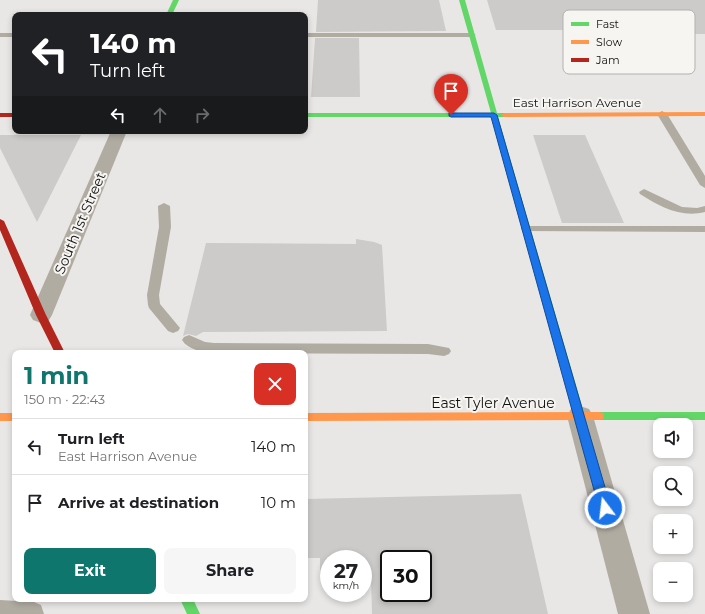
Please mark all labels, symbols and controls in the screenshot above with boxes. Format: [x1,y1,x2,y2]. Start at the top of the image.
legend [563,10,695,74]
text: Fast [596,17,620,31]
text: 140 m [90,26,177,60]
icon: left [24,28,76,80]
text: Slow [596,35,622,49]
text: Jam [595,53,620,67]
text: Turn left [90,60,165,82]
pin [434,74,468,115]
icon: arrive [440,80,462,102]
street label: East Harrison Avenue [513,95,641,110]
icon: left [107,104,129,126]
icon: ahead [149,104,171,126]
icon: right [191,104,213,126]
street label: South 1st Street [50,169,110,277]
text: 1 min [24,361,89,390]
button: close [254,363,296,405]
text: 150 m · 22:43 [24,391,105,407]
street label: East Tyler Avenue [431,394,555,412]
map controls [653,418,693,602]
button: sound [653,418,693,458]
text: Turn left [58,429,125,448]
icon: left [24,436,46,458]
text: 140 m [251,437,296,456]
text: East Harrison Avenue [58,448,197,464]
button: search [653,466,693,506]
position arrow [584,487,626,529]
icon: arrive [24,492,46,514]
text: Arrive at destination [58,493,219,512]
text: 10 m [261,493,296,512]
button: + [653,514,693,554]
button: Exit [24,548,156,594]
button: Share [164,548,296,594]
speed limit sign: 30 [380,550,432,602]
text: 27 [334,559,358,583]
button: − [653,562,693,602]
text: km/h [333,579,359,592]

